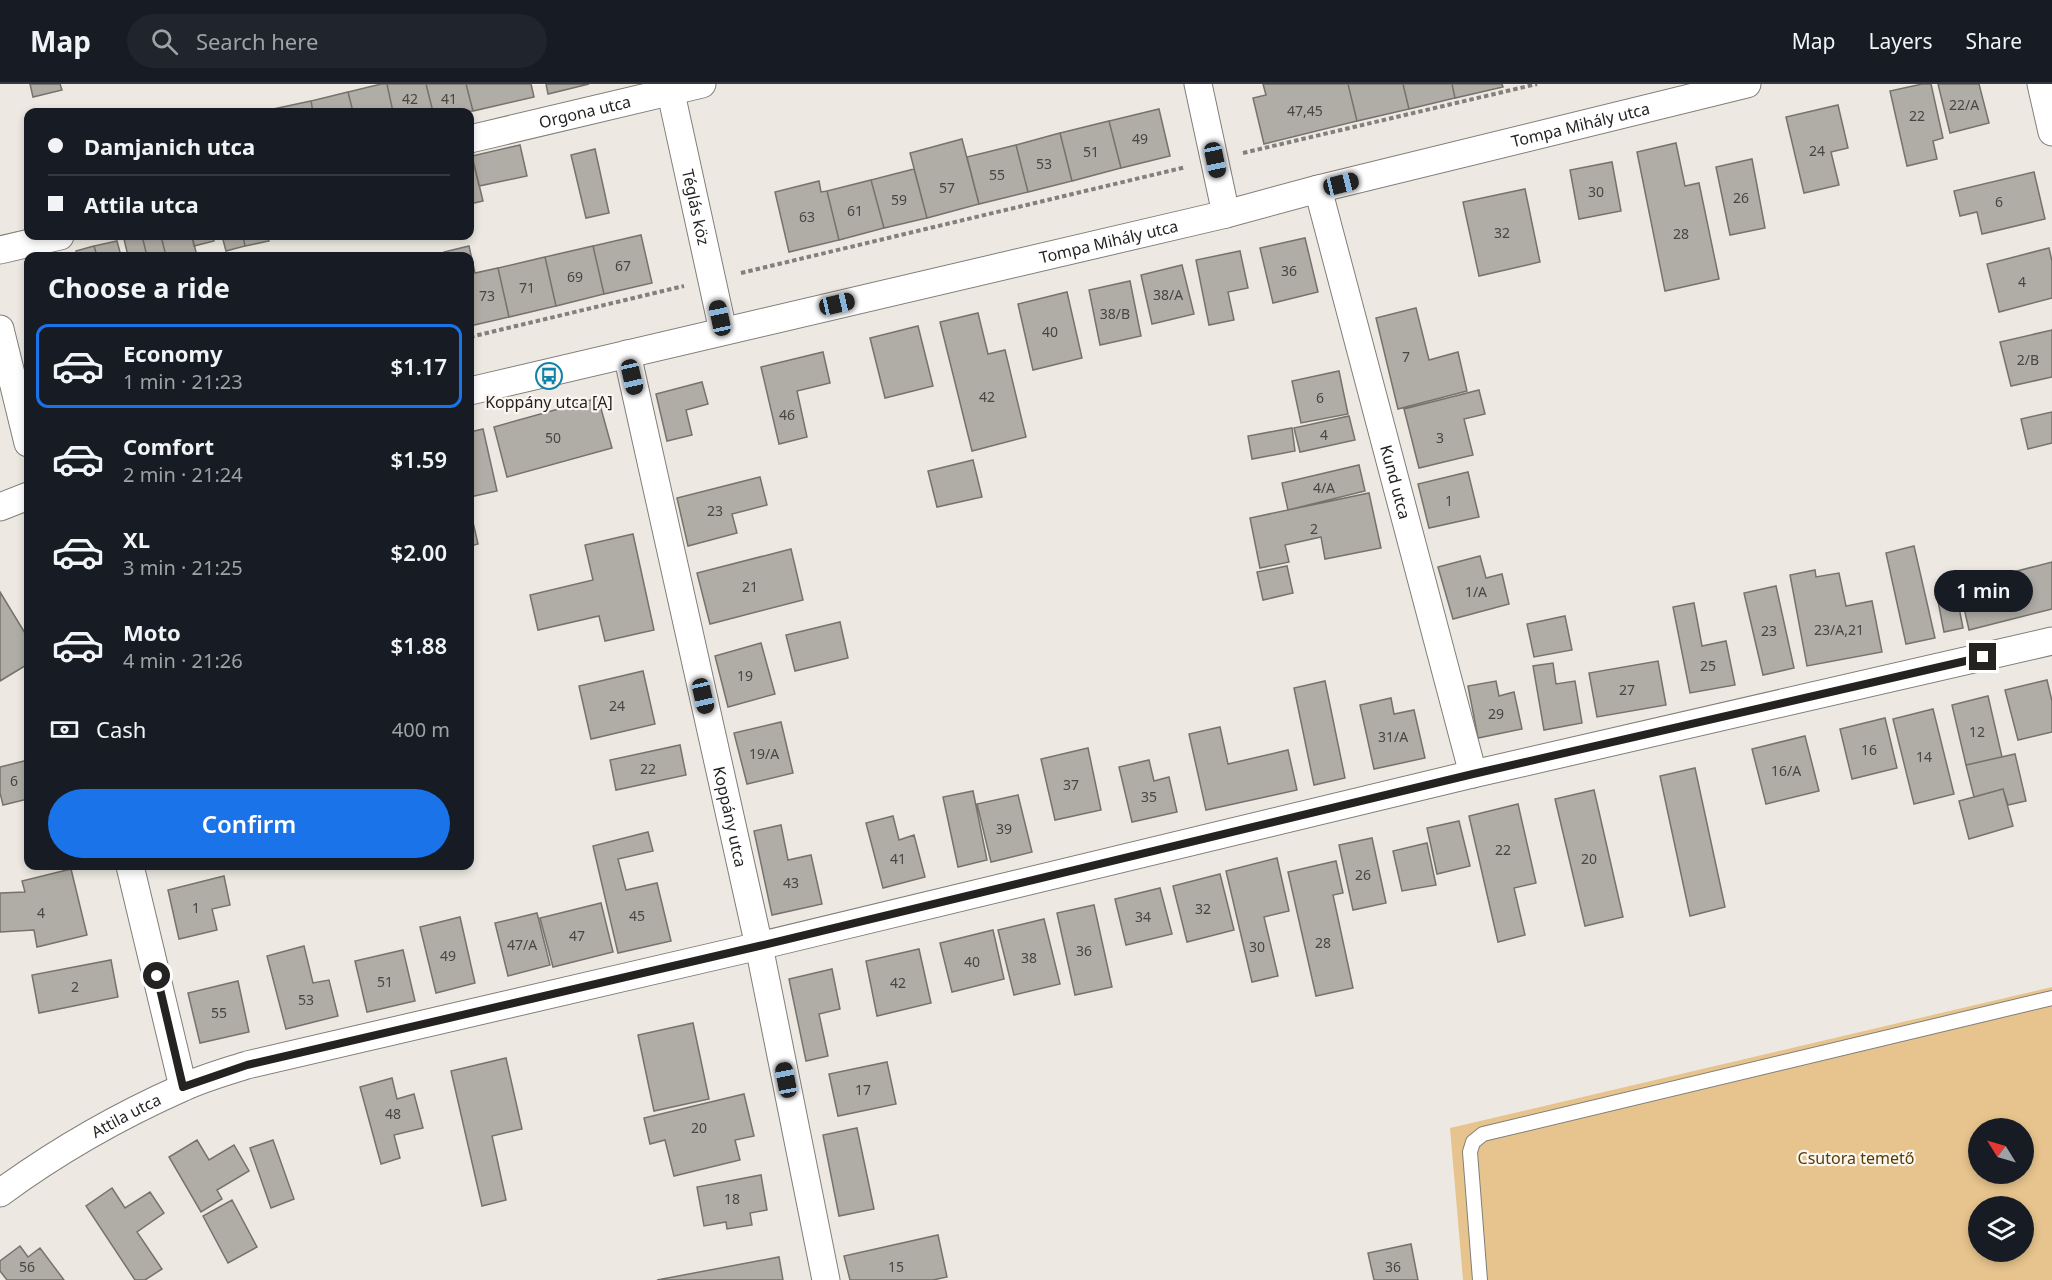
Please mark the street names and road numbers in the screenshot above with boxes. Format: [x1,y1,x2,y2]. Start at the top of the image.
street label: Orgona utca [537,90,633,133]
street label: Tompa Mihály utca [1509,97,1652,152]
street label: Téglás köz [677,167,715,247]
street label: Tompa Mihály utca [1037,215,1180,268]
street label: Kund utca [1375,442,1416,521]
street label: Koppány utca [708,764,752,869]
street label: Attila utca [87,1088,164,1143]

